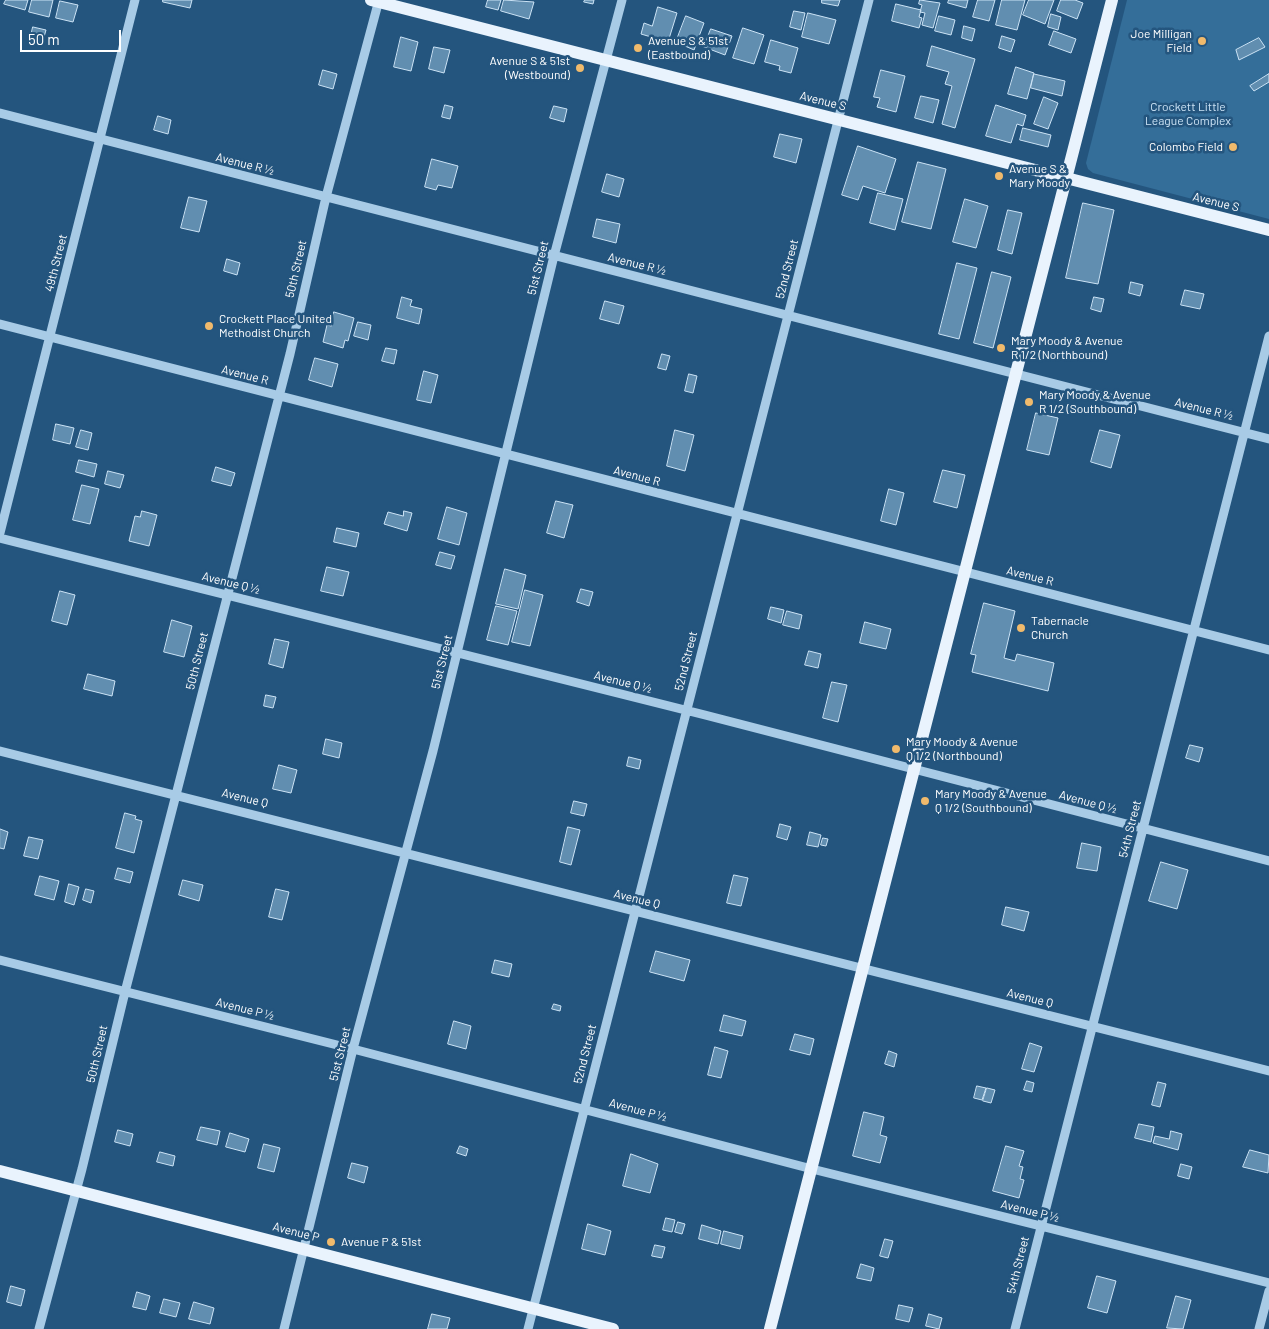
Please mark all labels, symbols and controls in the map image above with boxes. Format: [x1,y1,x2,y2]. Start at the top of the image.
scale bar [22,20,124,52]
place label: Joe Milligan Field [1131,27,1192,55]
text: 50 m [28,30,60,48]
place label: Avenue S & 51st (Eastbound) [648,34,728,62]
marker: Joe Milligan Field [1196,35,1208,47]
marker: Avenue S & 51st (Eastbound) [632,42,644,54]
place label: Avenue S & 51st (Westbound) [490,54,570,82]
marker: Avenue S & 51st (Westbound) [574,62,586,74]
street label: Avenue S [798,88,848,114]
park label: Crockett Little League Complex [1145,100,1231,128]
place label: Colombo Field [1149,140,1223,154]
marker: Colombo Field [1227,141,1239,153]
street label: Avenue R ½ [214,150,276,178]
place label: Avenue S & Mary Moody [1009,162,1070,190]
marker: Avenue S & Mary Moody [993,170,1005,182]
street label: Avenue S [1191,189,1241,215]
street label: 49th Street [42,233,70,293]
street label: 52nd Street [773,238,801,300]
street label: 50th Street [282,239,310,299]
street label: 51st Street [524,239,552,297]
street label: Avenue R ½ [606,250,668,278]
place label: Crockett Place United Methodist Church [219,312,332,340]
marker: Crockett Place United Methodist Church [203,320,215,332]
place label: Mary Moody & Avenue R 1/2 (Northbound) [1011,334,1123,362]
marker: Mary Moody & Avenue R 1/2 (Northbound) [995,342,1007,354]
street label: Avenue R [220,362,270,388]
place label: Mary Moody & Avenue R 1/2 (Southbound) [1039,388,1151,416]
street label: Avenue R ½ [1173,395,1235,423]
marker: Mary Moody & Avenue R 1/2 (Southbound) [1023,396,1035,408]
street label: Avenue R [612,463,662,489]
street label: Avenue R [1005,563,1055,589]
street label: Avenue Q ½ [200,569,262,597]
place label: Tabernacle Church [1031,614,1089,642]
marker: Tabernacle Church [1015,622,1027,634]
street label: 52nd Street [672,630,700,692]
street label: 50th Street [183,631,211,691]
street label: 51st Street [428,633,456,691]
street label: Avenue Q ½ [592,668,654,696]
place label: Mary Moody & Avenue Q 1/2 (Northbound) [906,735,1018,763]
marker: Mary Moody & Avenue Q 1/2 (Northbound) [890,743,902,755]
street label: Avenue Q [220,785,270,811]
place label: Mary Moody & Avenue Q 1/2 (Southbound) [935,787,1047,815]
street label: Avenue Q ½ [1057,787,1119,817]
marker: Mary Moody & Avenue Q 1/2 (Southbound) [919,795,931,807]
street label: 54th Street [1116,799,1144,859]
street label: Avenue Q [612,886,662,912]
street label: Avenue Q [1005,985,1055,1011]
street label: Avenue P ½ [214,995,276,1023]
street label: 52nd Street [571,1023,599,1085]
street label: 50th Street [83,1024,111,1084]
street label: 51st Street [326,1025,354,1083]
street label: Avenue P ½ [607,1095,669,1125]
street label: Avenue P ½ [999,1197,1061,1225]
street label: Avenue P [271,1219,321,1245]
place label: Avenue P & 51st [341,1235,421,1249]
street label: 54th Street [1004,1235,1032,1295]
marker: Avenue P & 51st [325,1236,337,1248]

